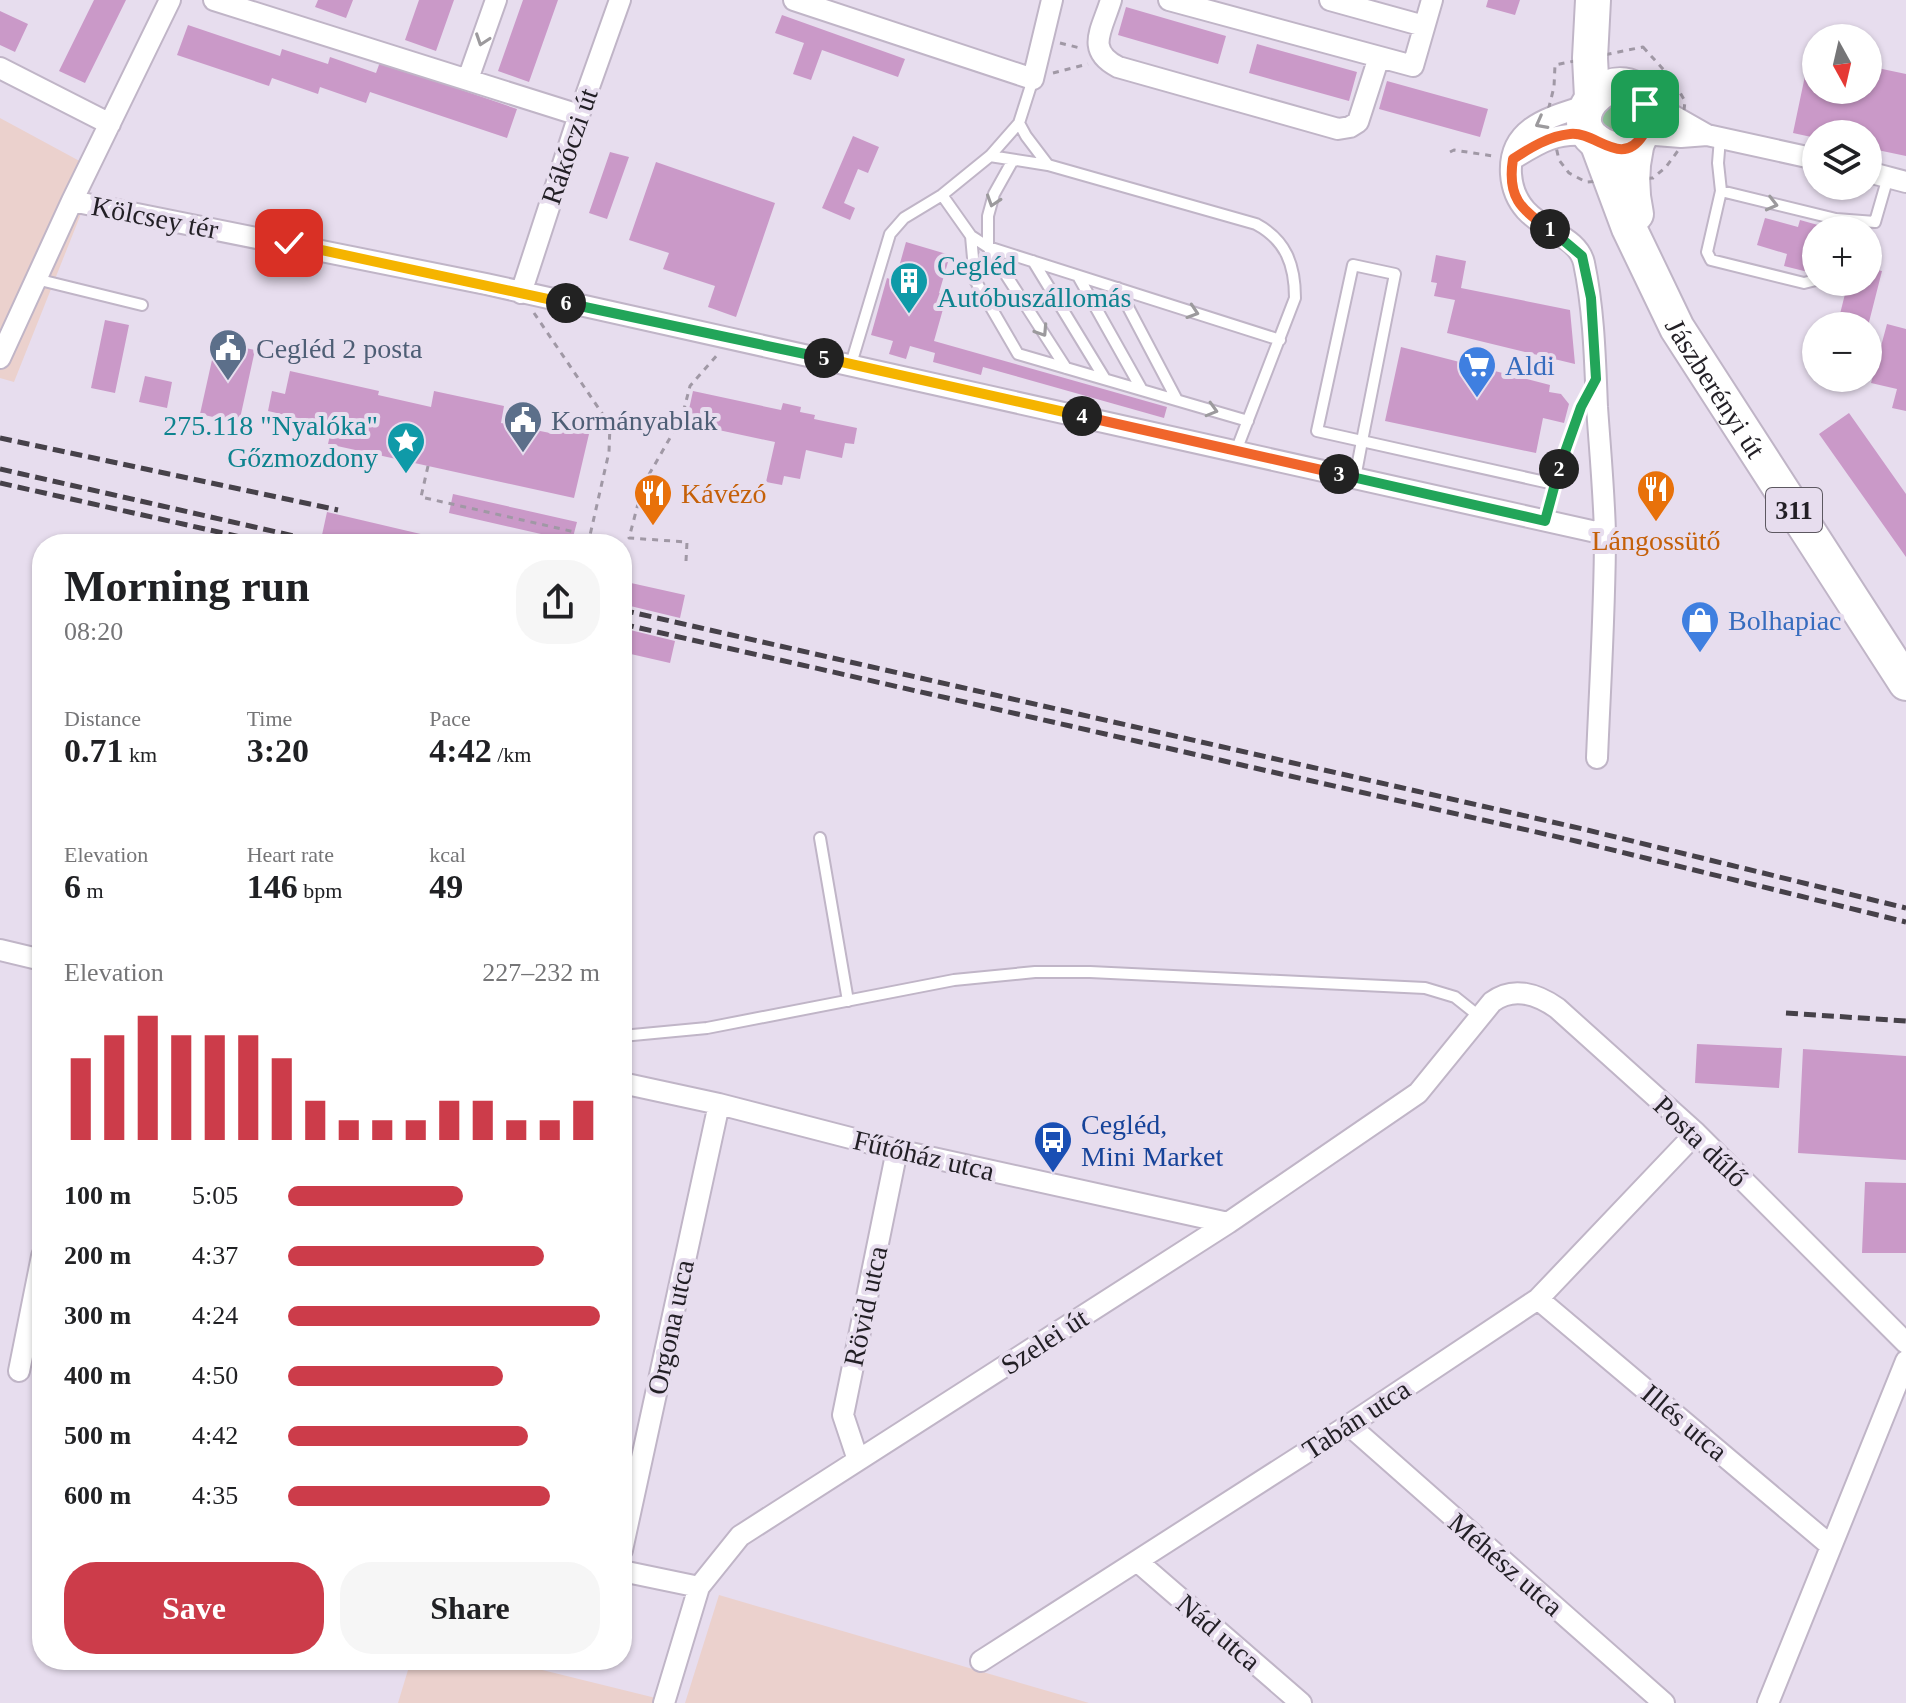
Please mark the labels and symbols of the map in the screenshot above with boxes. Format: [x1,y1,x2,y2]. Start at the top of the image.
north arrow [1802,24,1882,104]
one-way arrow [475,32,492,46]
pin [1611,70,1679,138]
street label: Rákóczi út [535,84,604,208]
one-way arrow [1535,113,1550,128]
street label: Kölcsey tér [89,190,221,245]
one-way arrow [986,194,1002,207]
one-way arrow [1765,194,1779,211]
pin [255,209,323,277]
pin: 1 [1530,209,1570,249]
place label: Cegléd Autóbuszállomás [937,250,1131,313]
building icon: Cegléd Autóbuszállomás [888,260,930,315]
pin: 6 [546,283,586,323]
one-way arrow [1185,303,1199,319]
street label: Jászberényi út [1659,314,1772,464]
one-way arrow [1033,322,1048,337]
public building icon: Cegléd 2 posta [207,327,249,382]
place label: Cegléd 2 posta [256,333,423,364]
pin: 5 [804,338,844,378]
supermarket icon: Aldi [1456,344,1498,399]
place label: Aldi [1505,350,1555,381]
pin: 4 [1062,396,1102,436]
public building icon: Kormányablak [502,399,544,454]
one-way arrow [1205,401,1219,417]
place label: Kormányablak [551,405,717,436]
place label: 275.118 "Nyalóka" Gőzmozdony [163,410,378,473]
place icon: 275.118 "Nyalóka" Gőzmozdony [385,420,427,475]
pin: 2 [1539,449,1579,489]
pin: 3 [1319,454,1359,494]
restaurant icon: Lángossütő [1635,468,1677,523]
restaurant icon: Kávézó [632,472,674,527]
place label: Kávézó [681,478,767,509]
road number: 311 [1766,488,1822,532]
place label: Lángossütő [1591,525,1721,556]
shop icon: Bolhapiac [1679,599,1721,654]
place label: Bolhapiac [1728,605,1842,636]
street label: Posta dűlő [1648,1089,1754,1193]
place label: Cegléd, Mini Market [1081,1109,1224,1172]
bus stop icon: Cegléd, Mini Market [1032,1119,1074,1174]
street label: Fűtőház utca [850,1124,998,1187]
street label: Rövid utca [838,1243,893,1369]
street label: Orgona utca [641,1256,700,1397]
street label: Szelei út [995,1302,1094,1381]
street label: Tabán utca [1297,1373,1416,1466]
street label: Illés utca [1636,1378,1734,1467]
street label: Méhész utca [1442,1507,1569,1623]
street label: Nád utca [1171,1588,1267,1677]

